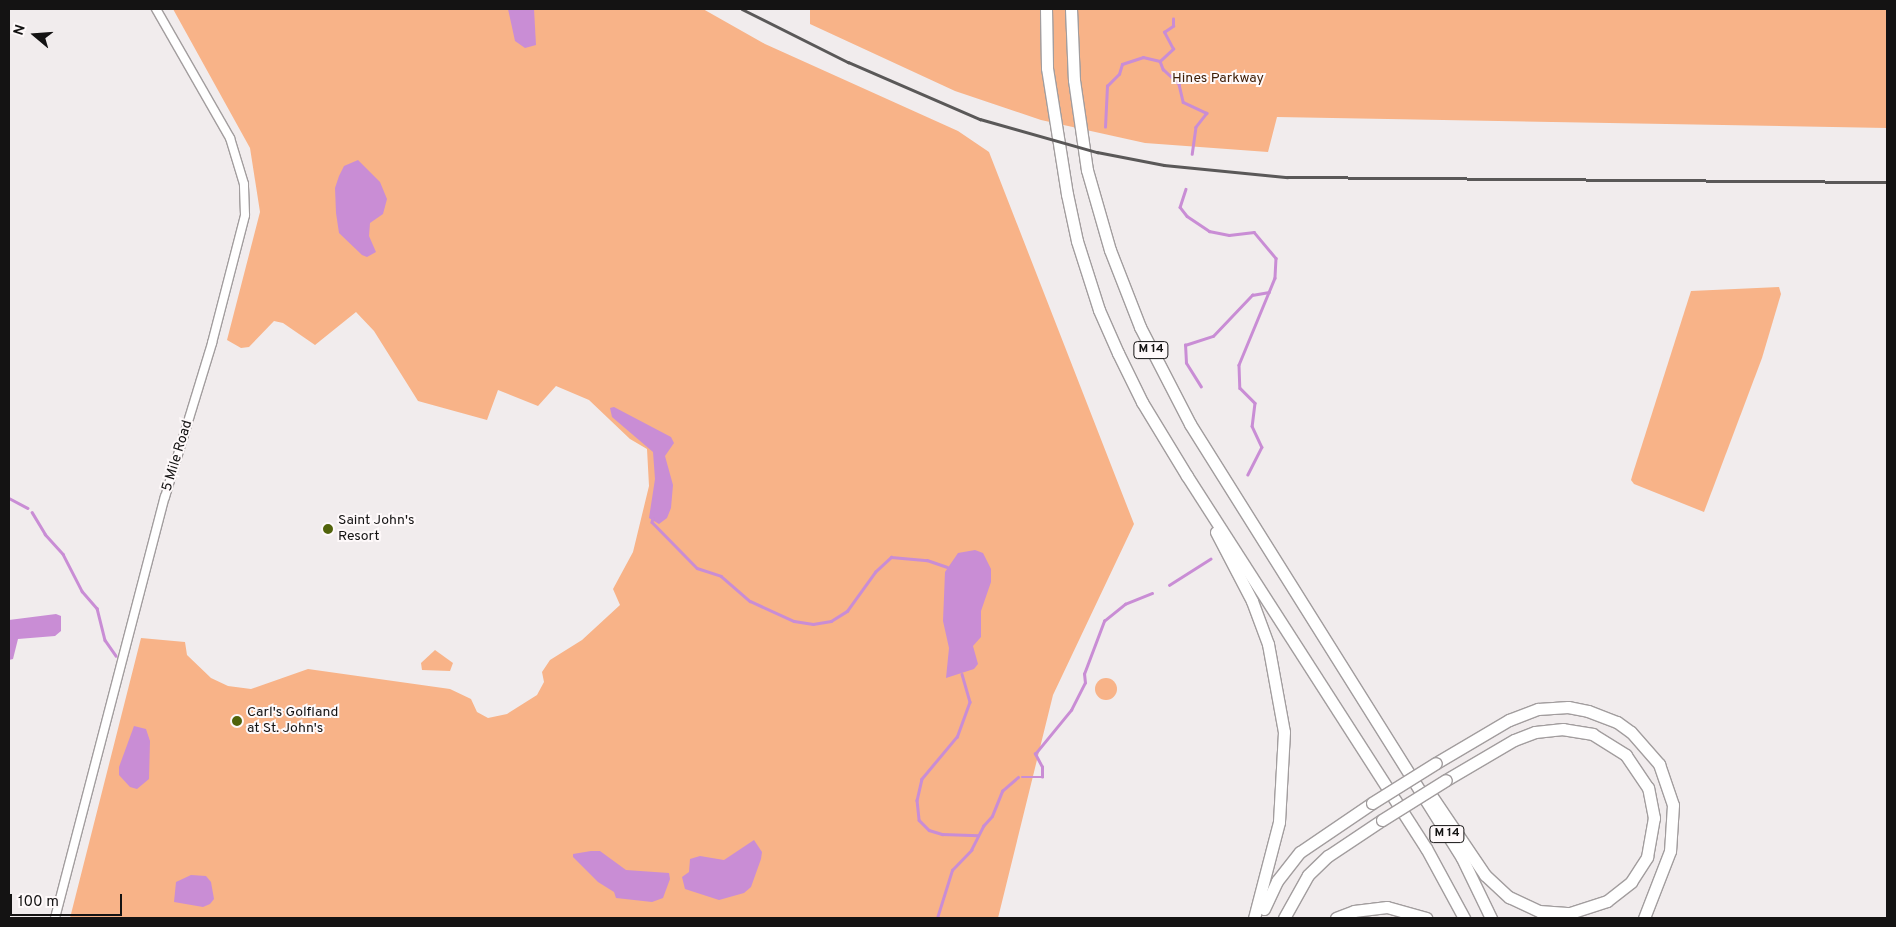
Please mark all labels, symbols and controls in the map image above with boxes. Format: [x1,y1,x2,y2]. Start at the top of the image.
north arrow [10,10,60,60]
text: N [11,23,30,38]
park label: Hines Parkway [1172,71,1264,87]
road number: M 14 [1132,340,1170,360]
street label: 5 Mile Road [159,418,197,494]
place label: Saint John's Resort [338,513,415,546]
marker: Saint John's Resort [322,523,334,535]
place label: Carl's Golfland at St. John's [247,705,338,738]
marker: Carl's Golfland at St. John's [231,715,243,727]
road number: M 14 [1428,824,1466,844]
scale bar [12,884,125,916]
text: 100 m [18,893,59,912]

